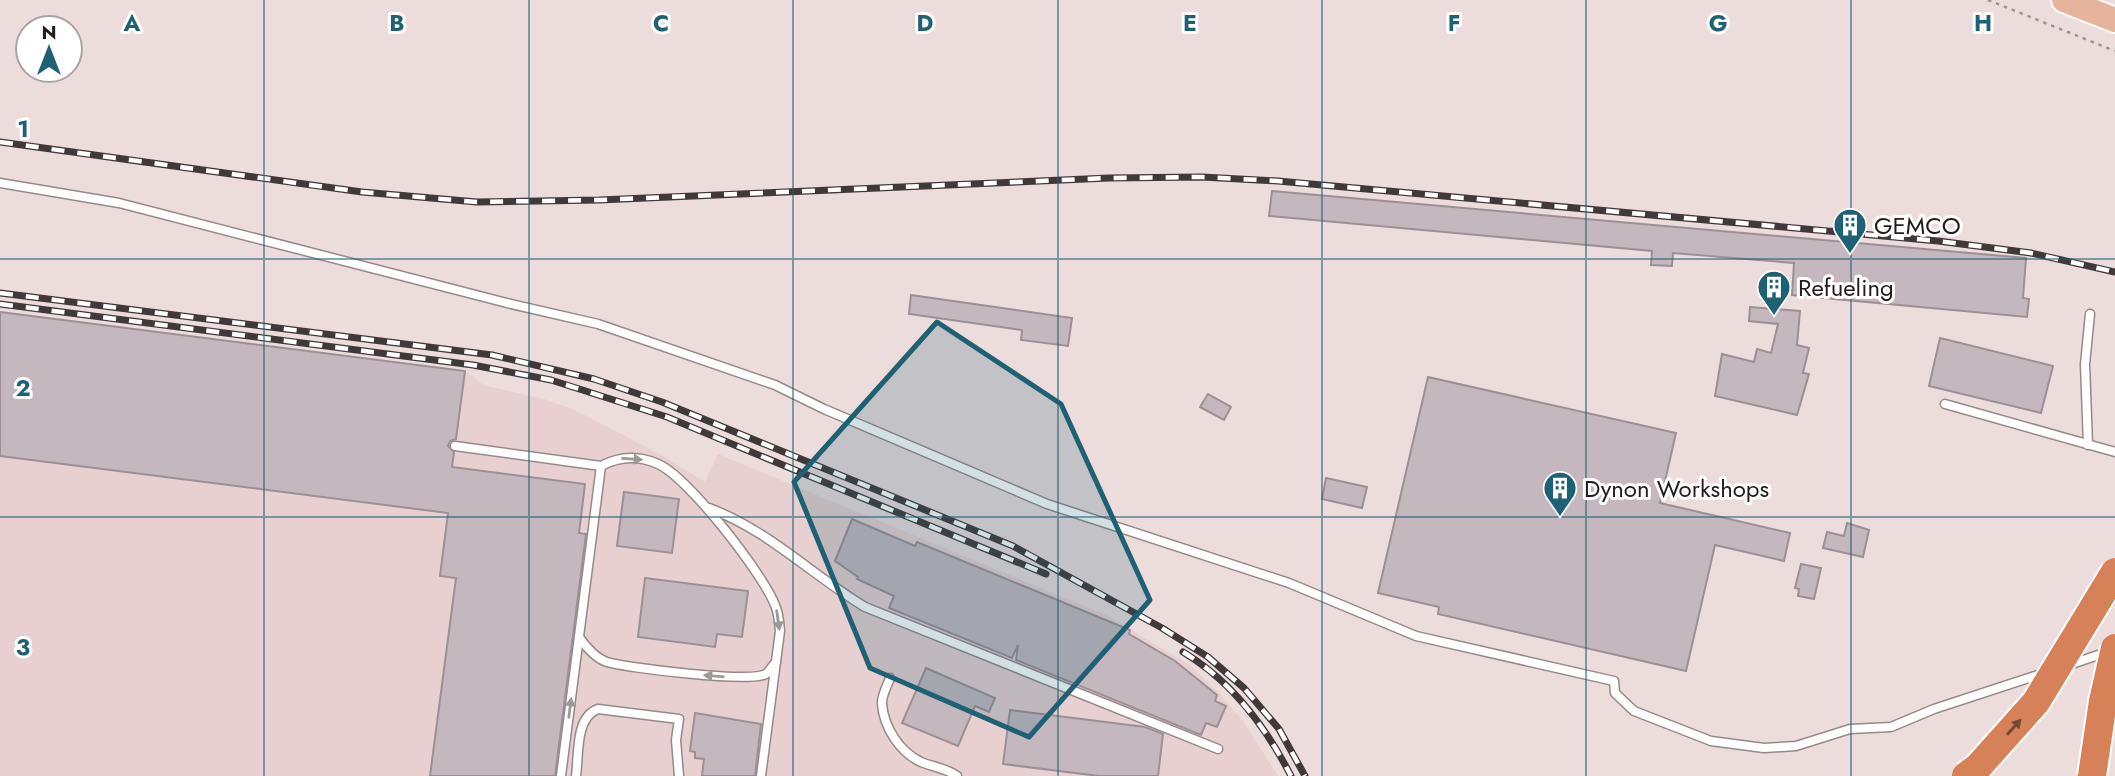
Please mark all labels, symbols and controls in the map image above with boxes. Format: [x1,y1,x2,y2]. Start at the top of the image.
text: A [123,6,141,40]
text: B [389,6,405,40]
text: C [653,6,669,40]
text: D [917,6,934,40]
text: E [1183,6,1197,40]
text: F [1448,6,1460,40]
text: G [1709,6,1727,40]
text: H [1974,6,1992,40]
north arrow [14,14,84,84]
text: N [41,19,57,46]
text: 1 [17,112,29,146]
building icon: GEMCO [1831,206,1869,255]
place label: GEMCO [1874,208,1961,243]
building icon: Refueling [1755,268,1793,317]
place label: Refueling [1798,270,1894,305]
text: 2 [15,371,31,405]
one-way arrow [621,454,643,465]
building icon: Dynon Workshops [1541,469,1579,518]
place label: Dynon Workshops [1584,471,1769,506]
one-way arrow [773,609,784,631]
text: 3 [16,630,30,664]
one-way arrow [703,670,725,681]
one-way arrow [565,697,576,719]
one-way arrow [2005,719,2021,736]

